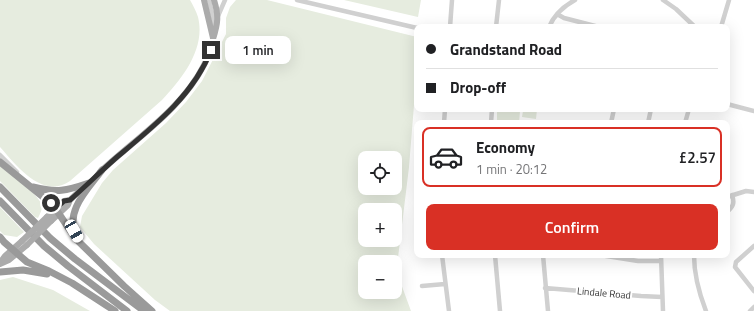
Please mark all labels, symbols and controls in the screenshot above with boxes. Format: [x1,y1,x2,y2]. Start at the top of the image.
callout: 1 min [225,36,291,64]
text: Grandstand Road [450,38,562,61]
text: 1 min [242,40,274,60]
route end [202,41,220,59]
text: Drop-off [450,76,506,99]
text: Economy [476,136,535,159]
icon: car [428,139,464,175]
text: £2.57 [679,146,716,169]
map controls [358,151,402,299]
button: locate [358,151,402,195]
text: 1 min · 20:12 [476,159,547,179]
route start [42,194,60,212]
button: + [358,203,402,247]
button: Confirm [426,204,718,250]
car [63,218,85,244]
button: − [358,255,402,299]
street label: Lindale Road [577,283,631,303]

